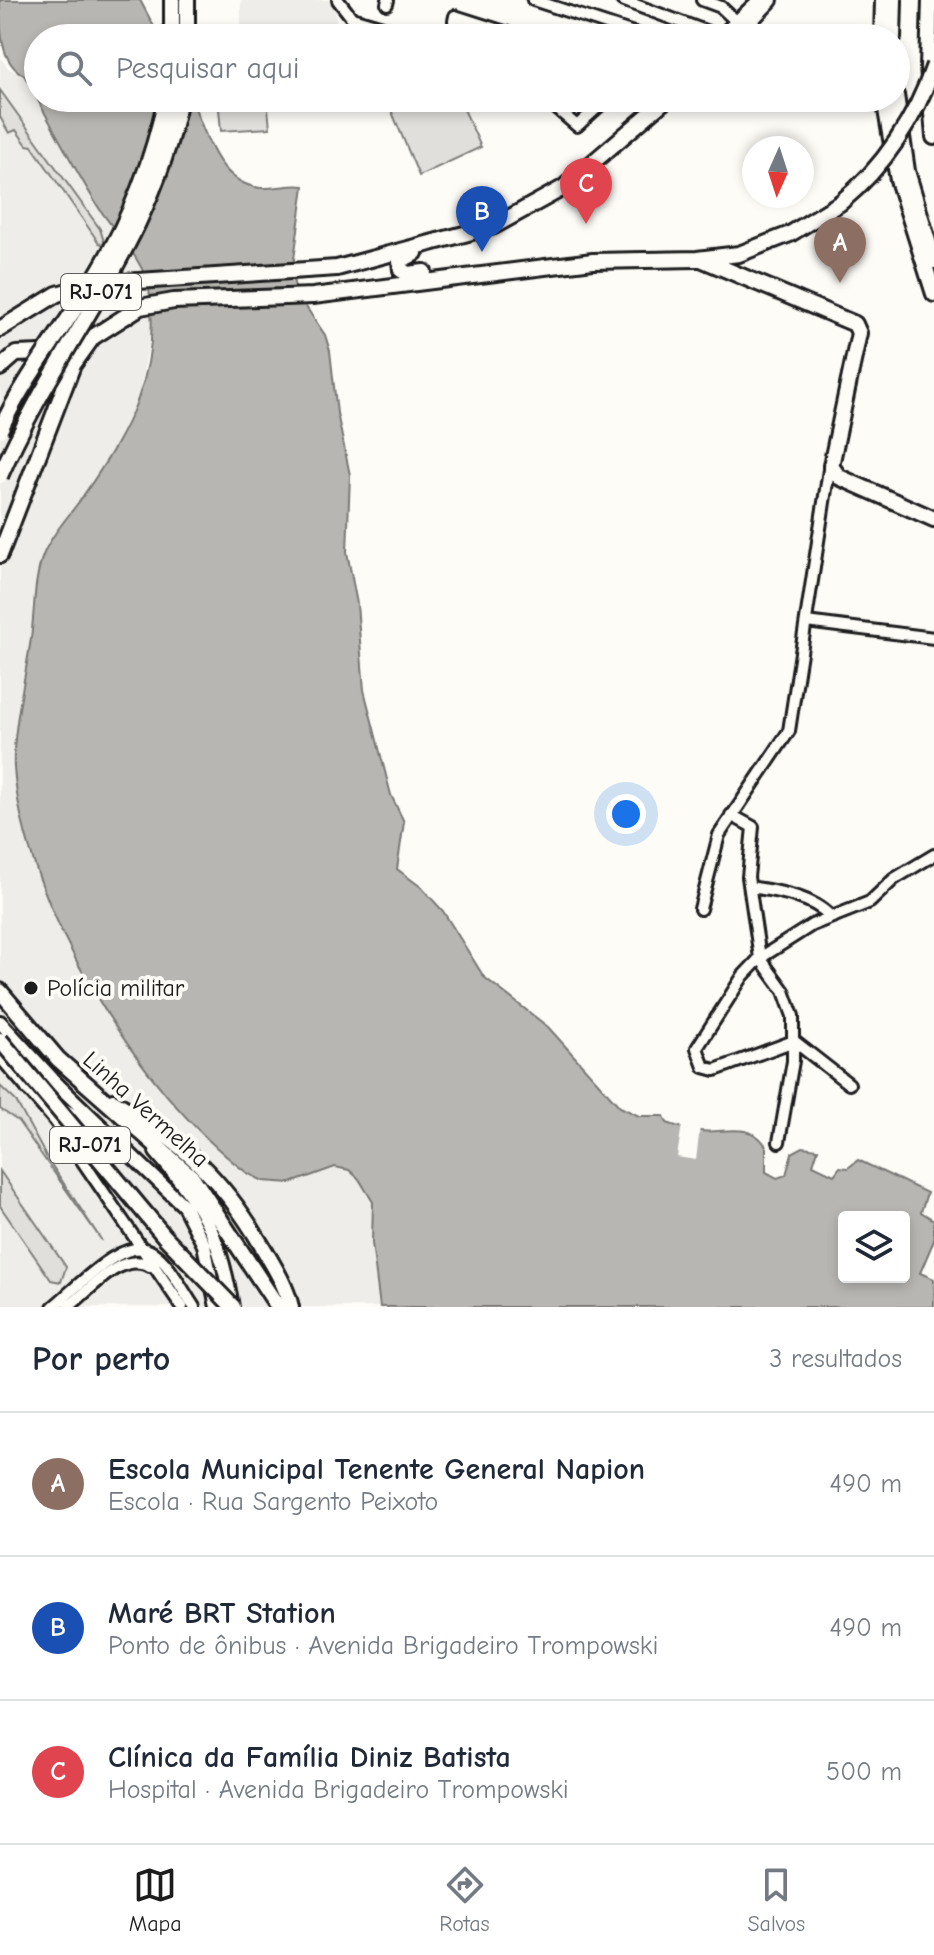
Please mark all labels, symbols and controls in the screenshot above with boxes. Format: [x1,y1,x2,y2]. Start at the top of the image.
search box [24,24,910,112]
icon: search [52,46,96,90]
text: Pesquisar aqui [116,51,299,86]
north arrow [742,136,814,208]
pin: C [560,158,612,224]
pin: B [456,186,508,252]
pin: A [814,217,866,283]
road number: RJ-071 [61,274,141,310]
your location [606,794,646,834]
place label: Polícia militar [47,974,185,1002]
marker: Polícia militar [22,979,40,997]
street label: Linha Vermelha [77,1045,215,1173]
road number: RJ-071 [50,1127,130,1163]
map controls [838,1211,910,1283]
button: layers [838,1211,910,1283]
text: Por perto [32,1339,170,1379]
text: 3 resultados [769,1344,902,1374]
text: Escola Municipal Tenente General Napion [108,1452,645,1487]
text: A [51,1469,65,1499]
text: 490 m [830,1469,902,1499]
text: Escola · Rua Sargento Peixoto [108,1487,438,1517]
text: Maré BRT Station [108,1596,336,1631]
text: B [50,1613,66,1643]
text: 490 m [830,1613,902,1643]
text: Ponto de ônibus · Avenida Brigadeiro Trompowski [108,1631,658,1661]
text: Clínica da Família Diniz Batista [108,1740,511,1775]
text: C [50,1757,66,1787]
text: 500 m [826,1757,902,1787]
text: Hospital · Avenida Brigadeiro Trompowski [108,1775,569,1805]
tab: Mapa [129,1863,182,1937]
tab: Rotas [439,1863,490,1937]
tab: Salvos [747,1863,805,1937]

